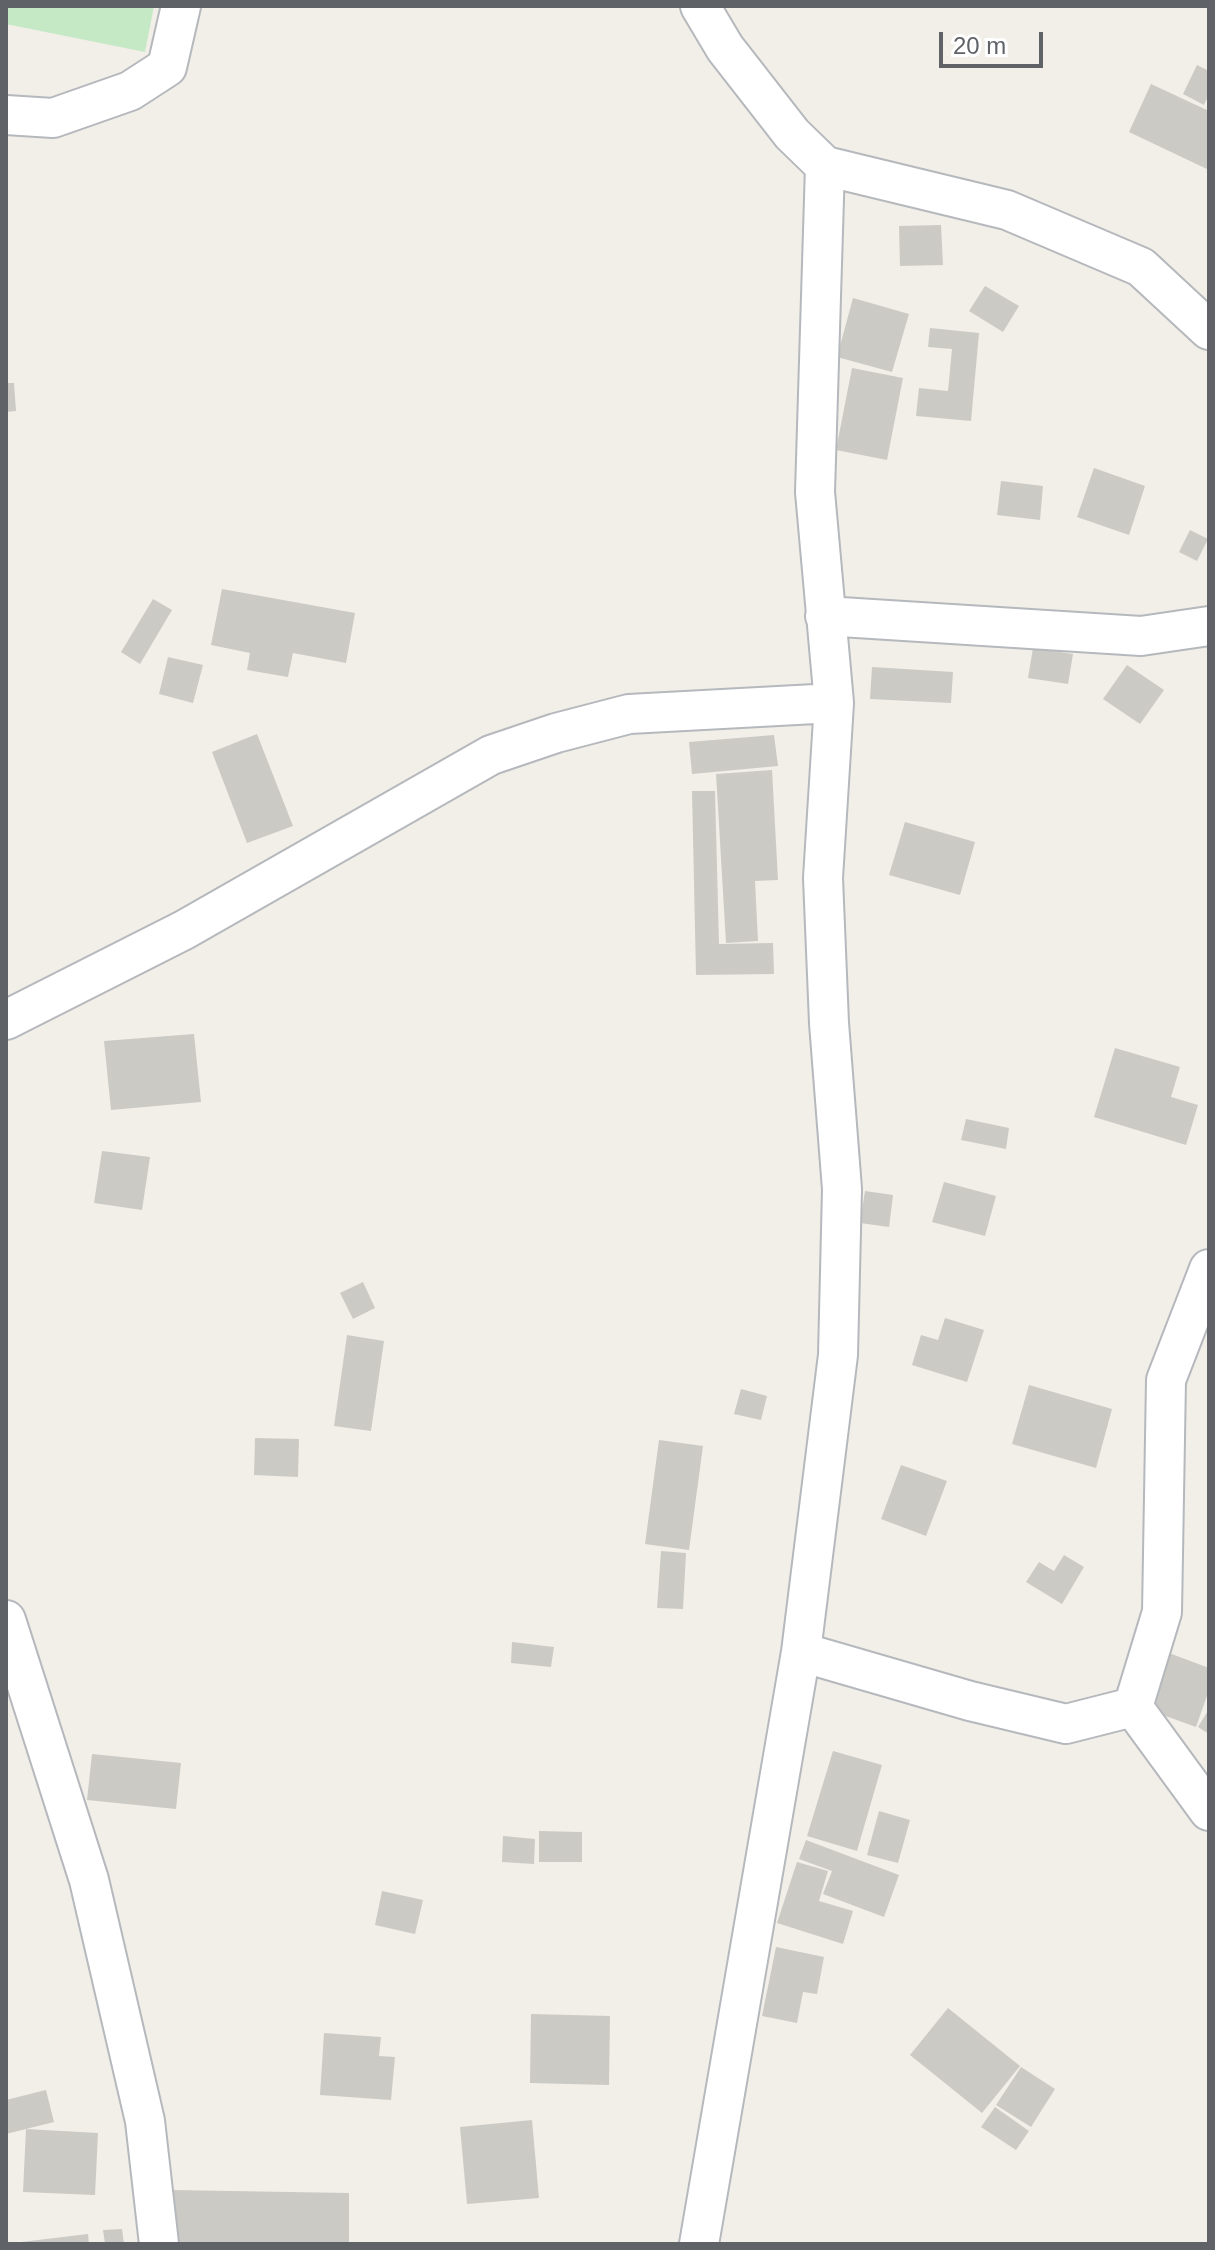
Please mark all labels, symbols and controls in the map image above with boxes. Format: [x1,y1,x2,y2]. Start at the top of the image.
scale bar [943,16,1047,66]
text: 20 m [953,32,1006,59]

